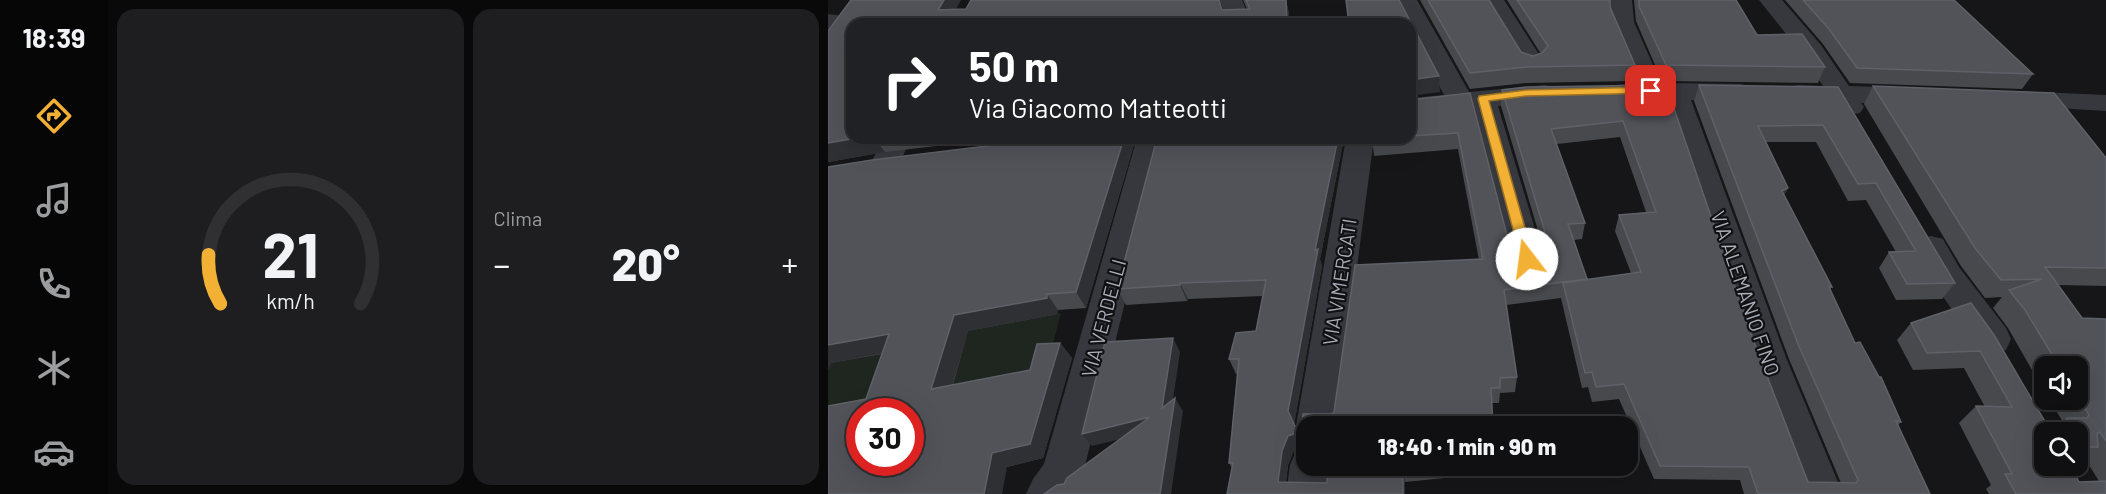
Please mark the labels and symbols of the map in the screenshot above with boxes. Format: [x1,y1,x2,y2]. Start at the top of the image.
pin [1625,65,1676,116]
street label: VIA ALEMANIO FINO [1707,207,1785,379]
street label: VIA VIMERCATI [1317,217,1361,347]
position arrow [1495,227,1559,291]
street label: VIA VERDELLI [1076,256,1130,380]
speed limit sign: 30 [846,398,924,476]

